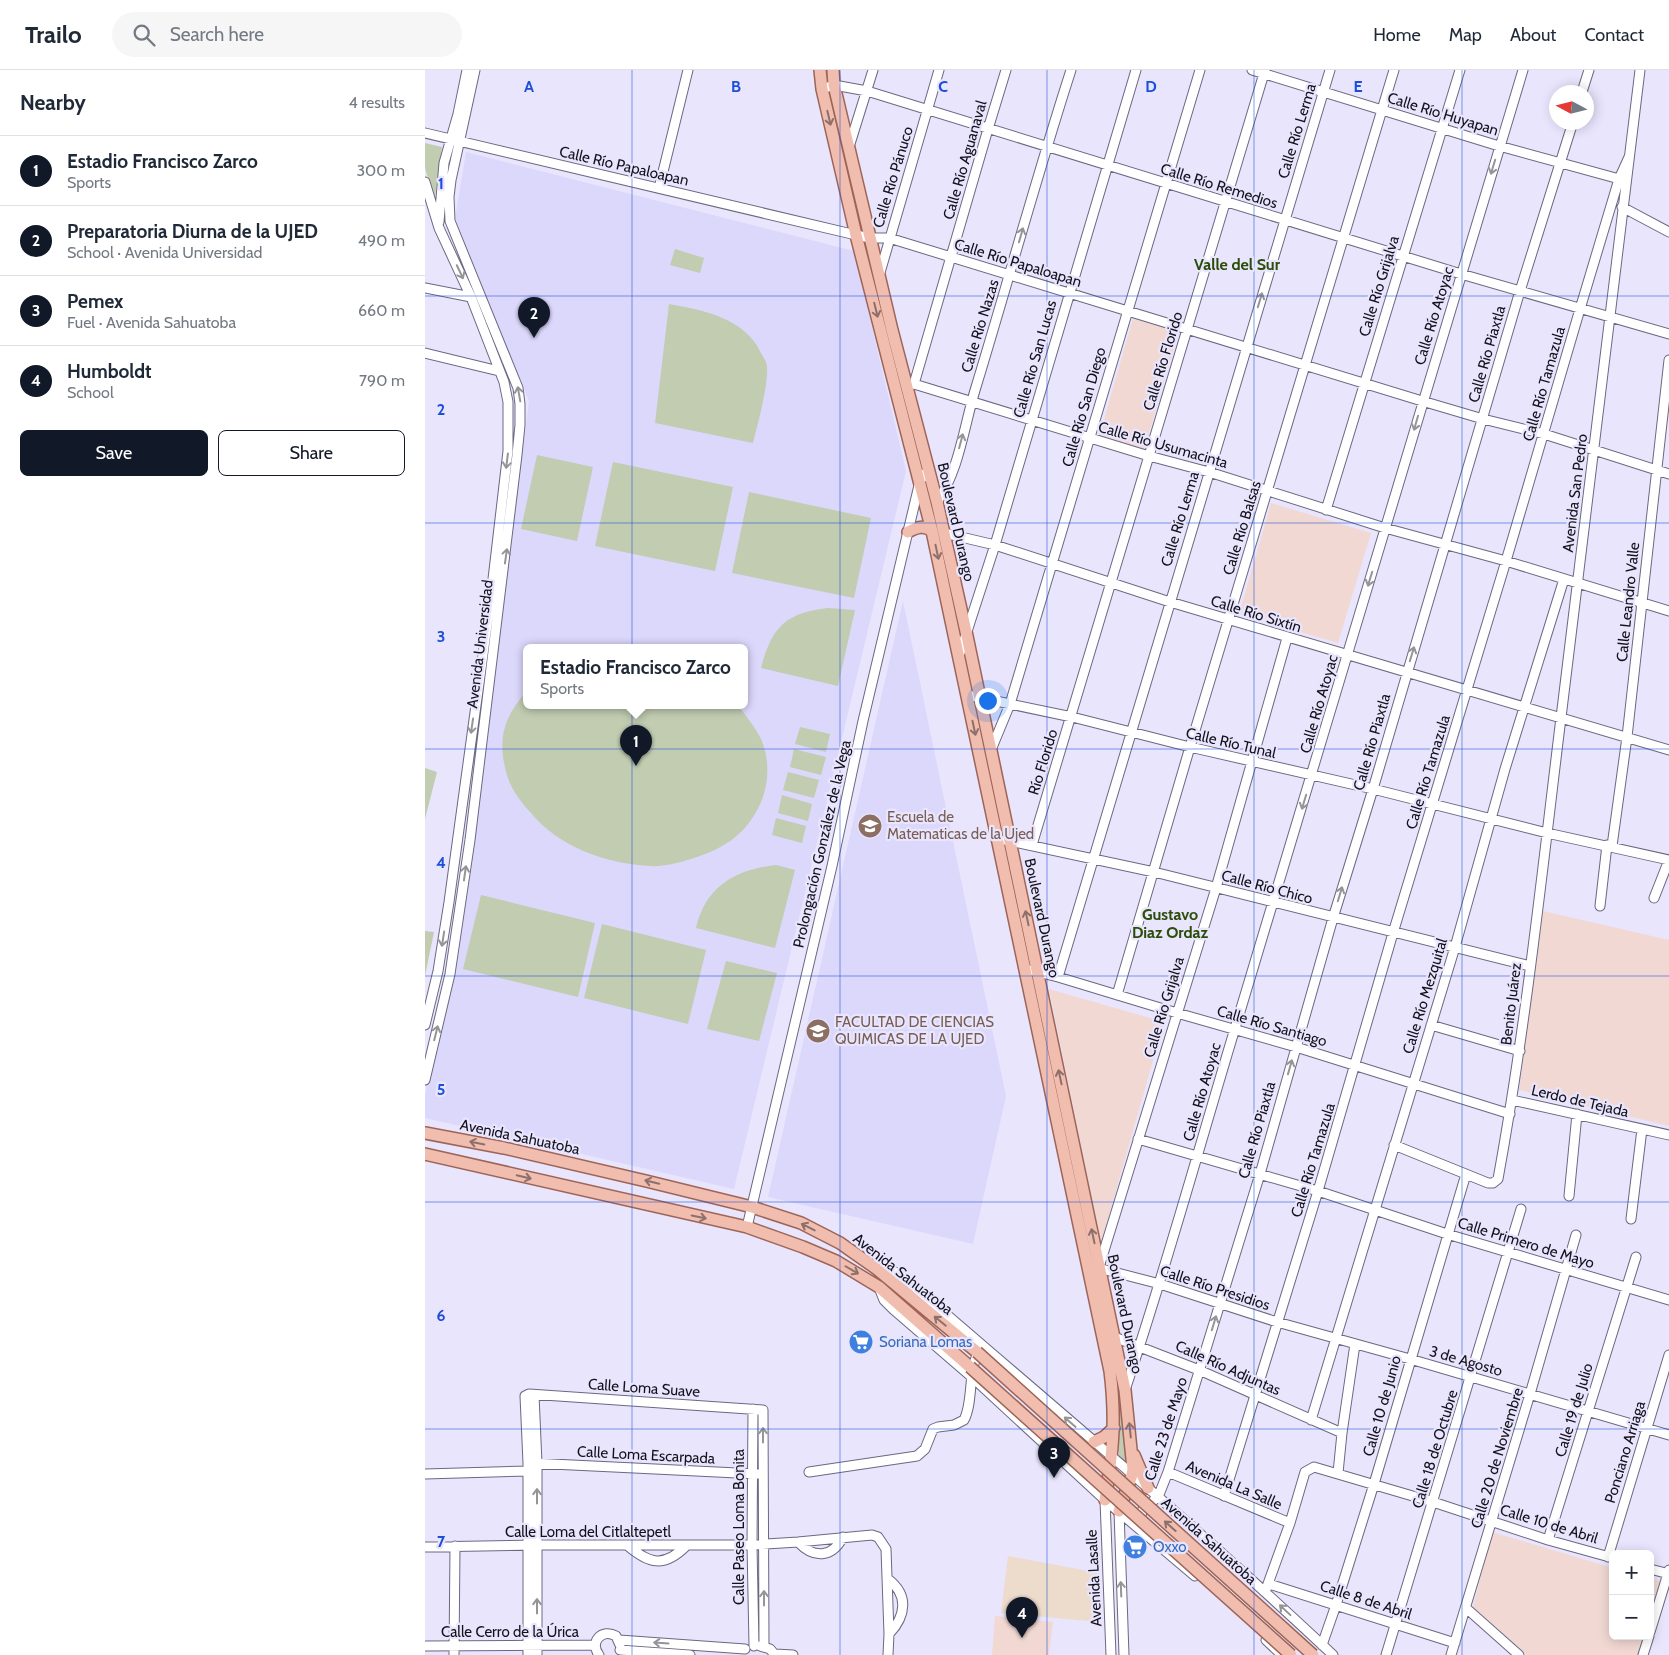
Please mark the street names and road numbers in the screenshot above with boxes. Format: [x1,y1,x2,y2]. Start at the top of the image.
street label: Calle Río Lerma [1274,81,1320,181]
street label: Calle Río Huyapan [1385,89,1501,139]
street label: Calle Río Aguanaval [939,98,991,222]
street label: Calle Río Pánuco [869,124,917,230]
street label: Calle Río Papaloapan [558,142,690,190]
street label: Calle Río Remedios [1158,160,1280,212]
street label: Calle Río Grijalva [1355,233,1403,339]
street label: Calle Río Papaloapan [952,235,1084,291]
street label: Calle Río Atoyac [1411,265,1458,367]
street label: Calle Río Nazas [957,277,1003,375]
street label: Calle Río San Lucas [1010,298,1060,420]
street label: Calle Río Piaxtla [1465,303,1510,405]
street label: Calle Río Florido [1139,309,1187,413]
street label: Calle Río Tamazula [1519,324,1569,443]
street label: Calle Río San Diego [1058,345,1110,469]
street label: Calle Río Usumacinta [1096,418,1231,472]
street label: Avenida San Pedro [1559,433,1591,553]
street label: Boulevard Durango [934,461,978,583]
street label: Calle Río Lerma [1157,469,1203,569]
street label: Calle Río Balsas [1219,479,1265,577]
street label: Calle Leandro Valle [1613,541,1643,663]
street label: Avenida Universidad [463,579,497,709]
street label: Calle Río Sixtín [1209,592,1303,636]
street label: Calle Río Atoyac [1296,652,1342,755]
street label: Calle Río Piaxtla [1350,691,1395,793]
street label: Calle Río Tamazula [1402,712,1454,831]
street label: Calle Río Tunal [1184,724,1278,762]
street label: Río Florido [1024,727,1062,797]
street label: Prolongación González de la Vega [789,738,855,950]
street label: Boulevard Durango [1021,857,1063,979]
street label: Calle Río Chico [1219,866,1315,908]
street label: Calle Río Mezquital [1399,936,1451,1056]
street label: Calle Río Grijalva [1140,954,1188,1060]
street label: Benito Juárez [1497,962,1525,1046]
street label: Calle Río Santiago [1215,1002,1329,1050]
street label: Calle Río Atoyac [1179,1040,1225,1143]
street label: Calle Río Piaxtla [1235,1079,1280,1181]
street label: Lerdo de Tejada [1530,1081,1631,1121]
street label: Calle Río Tamazula [1287,1100,1339,1219]
street label: Avenida Sahuatoba [459,1116,582,1159]
street label: Calle Primero de Mayo [1456,1214,1596,1272]
street label: Avenida Sahuatoba [849,1229,957,1319]
street label: Boulevard Durango [1104,1253,1146,1375]
street label: Calle Río Presidios [1158,1262,1272,1314]
street label: Calle Río Adjuntas [1173,1337,1283,1399]
street label: 3 de Agosto [1427,1342,1505,1380]
street label: Calle 10 de Junio [1359,1354,1405,1458]
street label: Calle 19 de Julio [1551,1361,1597,1459]
street label: Calle Loma Suave [587,1375,701,1401]
street label: Calle 23 de Mayo [1141,1375,1191,1483]
street label: Calle 20 de Noviembre [1467,1385,1527,1530]
street label: Calle 18 de Octubre [1408,1387,1462,1510]
street label: Ponciano Arriaga [1601,1398,1649,1505]
street label: Calle Loma Escarpada [577,1442,716,1468]
street label: Calle Paseo Loma Bonita [730,1448,748,1605]
street label: Avenida La Salle [1183,1457,1285,1513]
street label: Avenida Sahuatoba [1158,1494,1261,1589]
street label: Calle 10 de Abril [1498,1501,1601,1548]
street label: Calle Loma del Citlaltepetl [505,1523,672,1541]
street label: Avenida Lasalle [1082,1529,1106,1627]
street label: Calle 8 de Abril [1318,1577,1415,1623]
street label: Calle Cerro de la Úrica [441,1622,580,1641]

